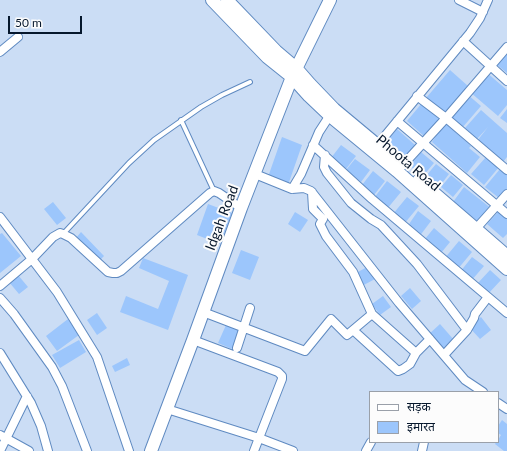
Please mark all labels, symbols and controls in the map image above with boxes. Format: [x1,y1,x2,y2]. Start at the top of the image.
scale bar [10,8,84,34]
text: 50 m [15,15,42,30]
street label: Phoota Road [373,131,443,195]
street label: Idgah Road [202,183,242,253]
legend [369,391,499,443]
text: सड़क [407,399,431,414]
text: इमारत [407,419,435,434]

